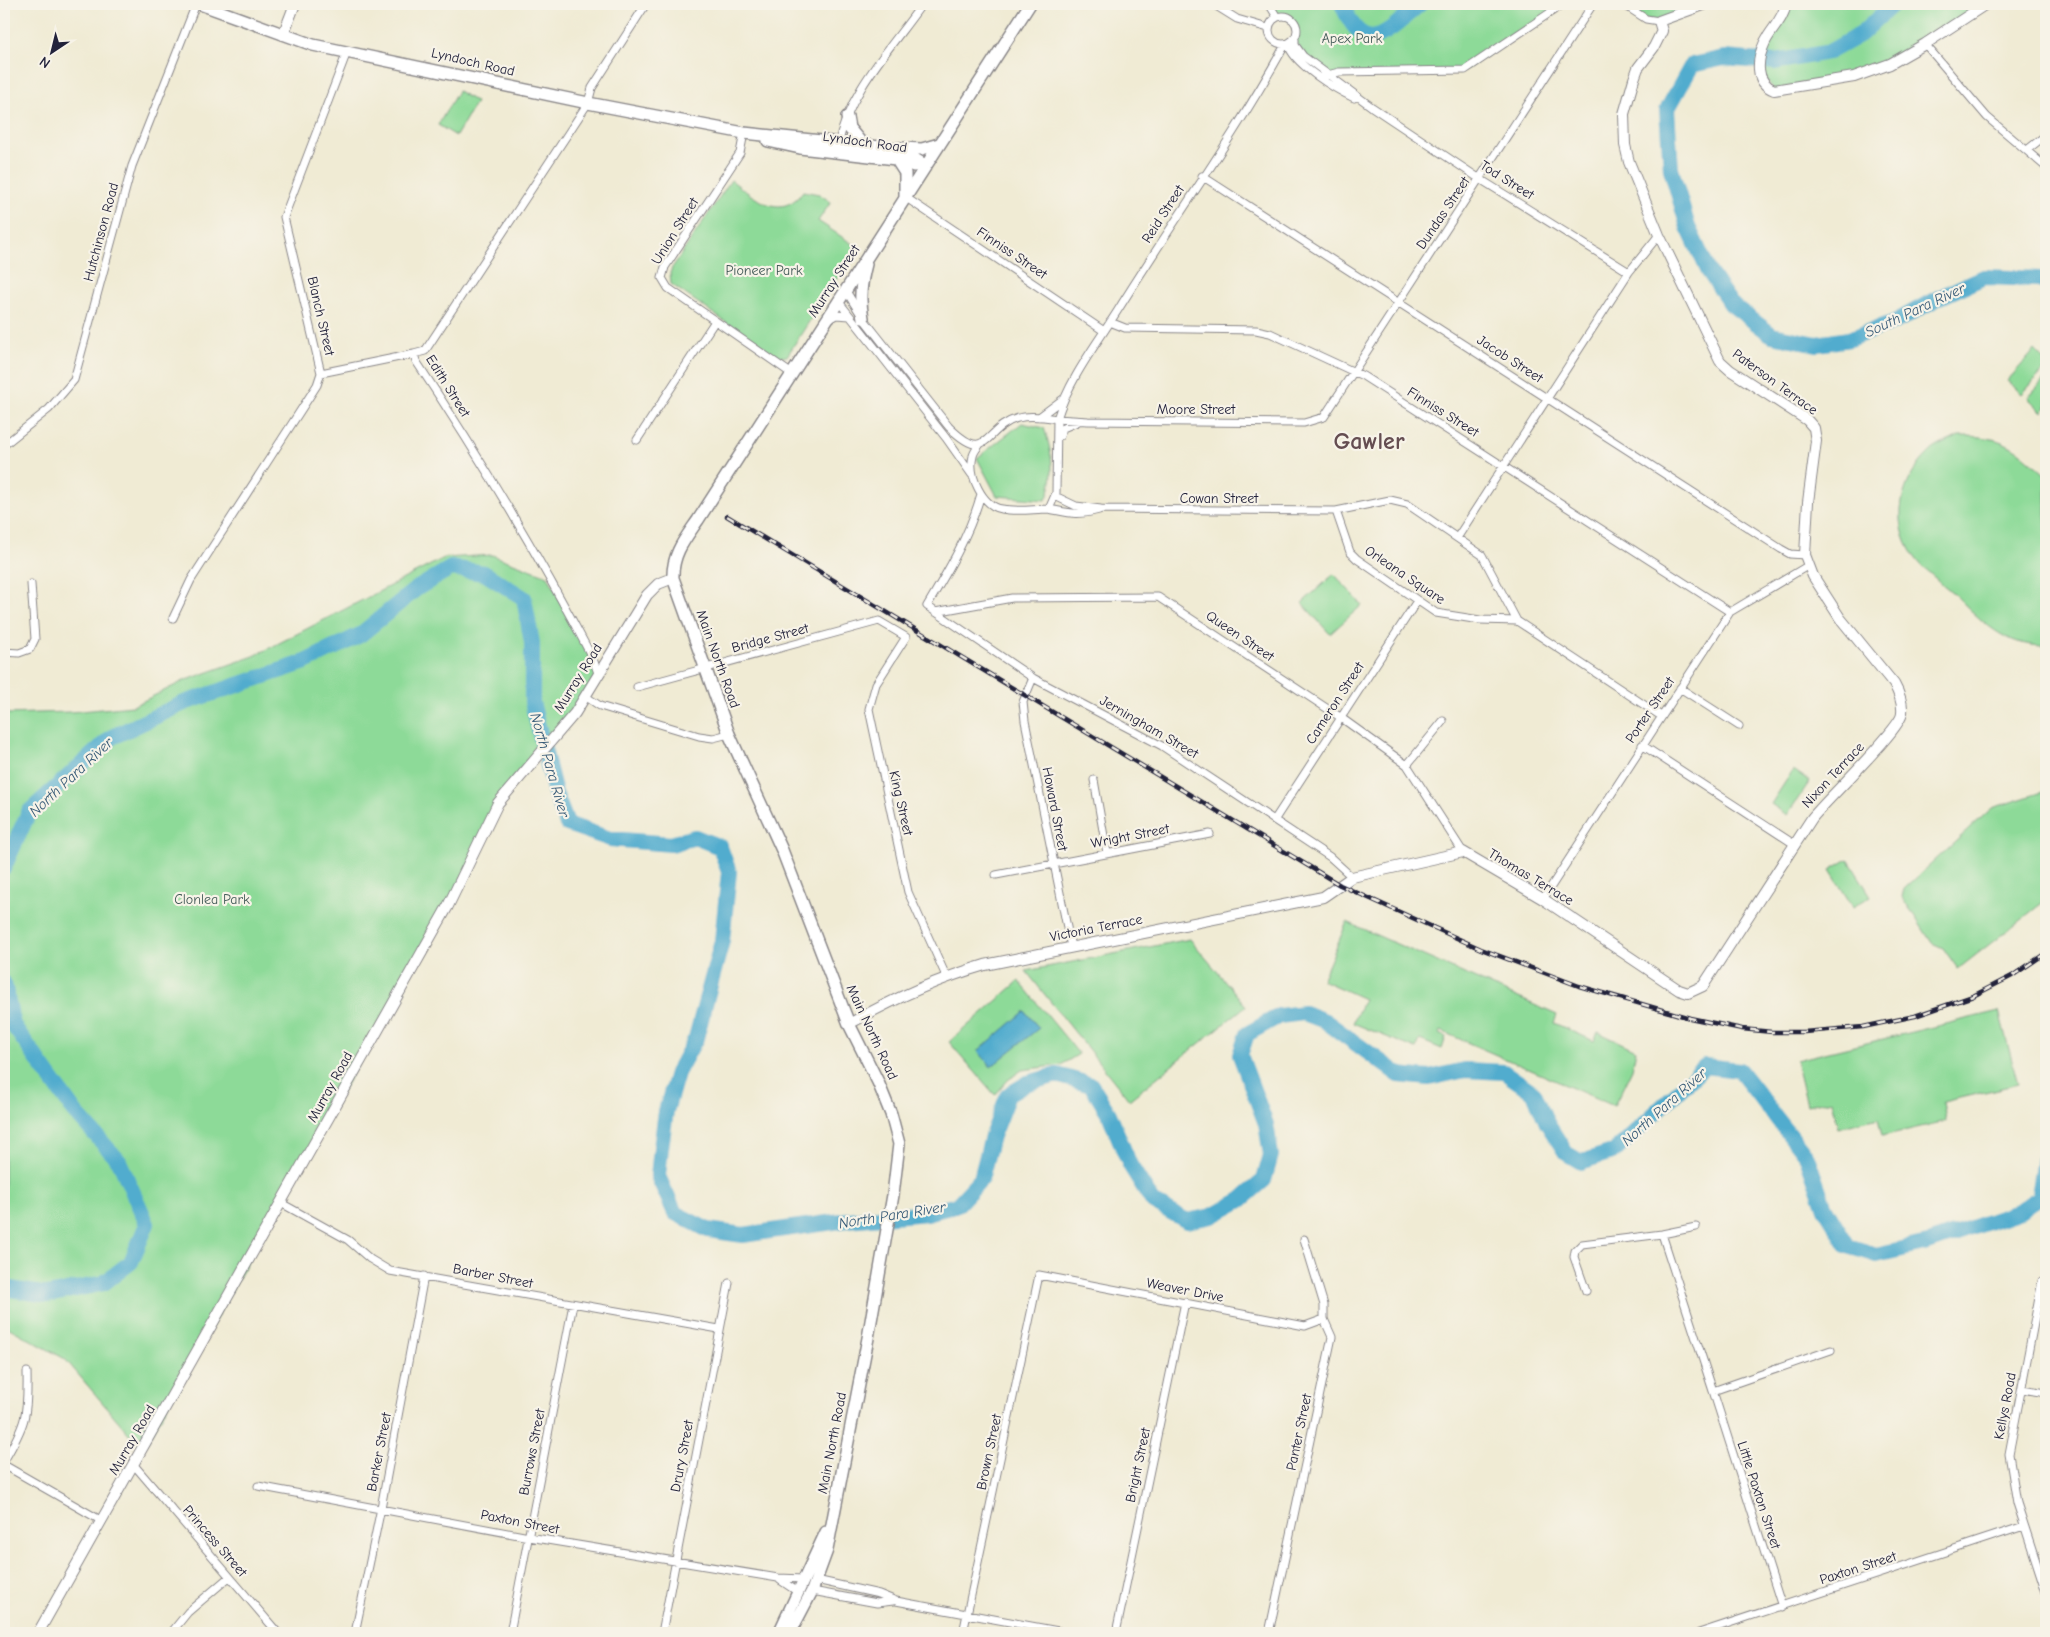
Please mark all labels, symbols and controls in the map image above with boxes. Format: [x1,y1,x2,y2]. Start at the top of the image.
north arrow [28,28,78,78]
park label: Apex Park [1322,30,1383,47]
street label: Lyndoch Road [430,44,516,80]
text: N [36,53,53,72]
street label: Lyndoch Road [822,128,908,156]
street label: Tod Street [1477,157,1538,204]
street label: Dundas Street [1412,173,1474,253]
street label: Hutchinson Road [80,181,122,283]
street label: Reid Street [1138,181,1189,246]
street label: Union Street [648,194,703,268]
street label: Finniss Street [974,223,1051,283]
street label: Murray Street [804,241,864,320]
park label: Pioneer Park [725,262,803,279]
street label: Blanch Street [304,275,339,358]
water label: South Para River [1862,279,1969,341]
street label: Jacob Street [1474,331,1547,387]
street label: Paterson Terrace [1729,345,1821,419]
street label: Edith Street [422,352,474,421]
street label: Finniss Street [1404,383,1483,441]
street label: Moore Street [1157,401,1236,418]
district label: Gawler [1333,427,1405,455]
street label: Cowan Street [1180,490,1259,507]
street label: Orleana Square [1362,542,1448,608]
street label: Queen Street [1203,607,1278,666]
street label: Main North Road [692,608,744,710]
street label: Bridge Street [730,619,811,656]
street label: Murray Road [550,640,606,716]
street label: Cameron Street [1302,658,1368,747]
street label: Porter Street [1622,673,1679,746]
street label: Jerningham Street [1097,692,1202,763]
water label: North Para River [526,711,574,820]
water label: North Para River [25,733,117,820]
street label: Nixon Terrace [1798,739,1868,811]
street label: Howard Street [1039,766,1072,853]
street label: King Street [885,769,917,838]
street label: Wright Street [1089,820,1172,852]
street label: Thomas Terrace [1485,845,1577,909]
park label: Clonlea Park [174,891,250,908]
street label: Victoria Terrace [1048,911,1144,945]
street label: Main North Road [843,982,901,1082]
street label: Murray Road [304,1049,356,1125]
water label: North Para River [1618,1063,1711,1150]
water label: North Para River [837,1198,948,1232]
street label: Barber Street [451,1260,535,1292]
street label: Weaver Drive [1145,1274,1225,1306]
street label: Kellys Road [1990,1371,2020,1441]
street label: Main North Road [814,1391,850,1495]
street label: Panter Street [1283,1391,1316,1472]
street label: Murray Road [105,1402,159,1478]
street label: Burrows Street [515,1406,549,1497]
street label: Barker Street [363,1410,395,1493]
street label: Brown Street [973,1412,1006,1491]
street label: Drury Street [667,1418,698,1493]
street label: Bright Street [1122,1425,1154,1504]
street label: Little Paxton Street [1734,1439,1785,1552]
street label: Princess Street [179,1502,251,1581]
street label: Paxton Street [479,1506,562,1538]
street label: Paxton Street [1818,1547,1899,1588]

